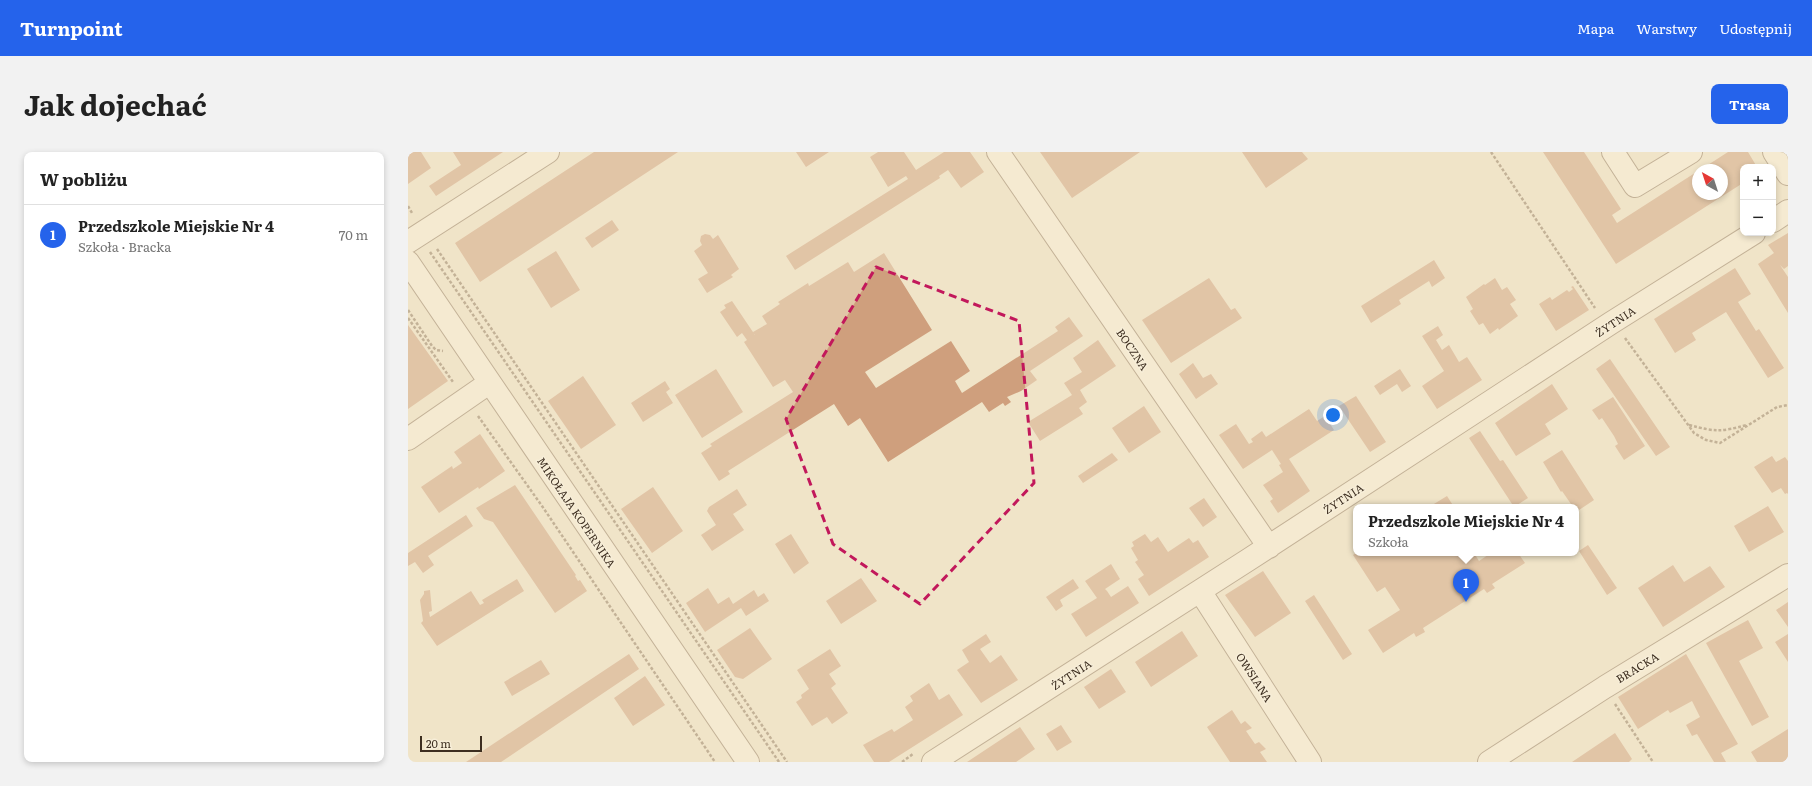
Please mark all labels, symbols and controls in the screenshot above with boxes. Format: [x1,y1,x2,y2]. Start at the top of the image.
text: Turnpoint [20,14,123,42]
text: Mapa [1577,18,1614,38]
text: Warstwy [1636,18,1697,38]
text: Udostępnij [1719,18,1792,38]
text: Jak dojechać [24,83,207,125]
button: Trasa [1711,84,1788,124]
north arrow [1692,164,1728,200]
map controls [1740,164,1776,236]
button: + [1740,164,1776,200]
text: W pobliżu [40,166,128,191]
button: − [1740,200,1776,236]
text: Przedszkole Miejskie Nr 4 [78,214,274,237]
text: 1 [50,225,56,244]
text: 70 m [339,225,368,244]
text: Szkoła · Bracka [78,237,171,256]
street label: ŻYTNIA [1592,302,1638,340]
street label: BOCZNA [1113,325,1153,373]
your location [1323,405,1343,425]
street label: MIKOŁAJA KOPERNIKA [534,453,620,571]
street label: ŻYTNIA [1320,479,1366,517]
popup [1353,504,1579,556]
text: Przedszkole Miejskie Nr 4 [1368,509,1564,532]
text: Szkoła [1368,532,1409,551]
pin: 1 [1453,569,1479,602]
street label: BRACKA [1613,648,1661,686]
street label: OWSIANA [1233,649,1277,705]
street label: ŻYTNIA [1048,655,1094,693]
scale bar [420,734,482,753]
text: 20 m [426,735,451,751]

